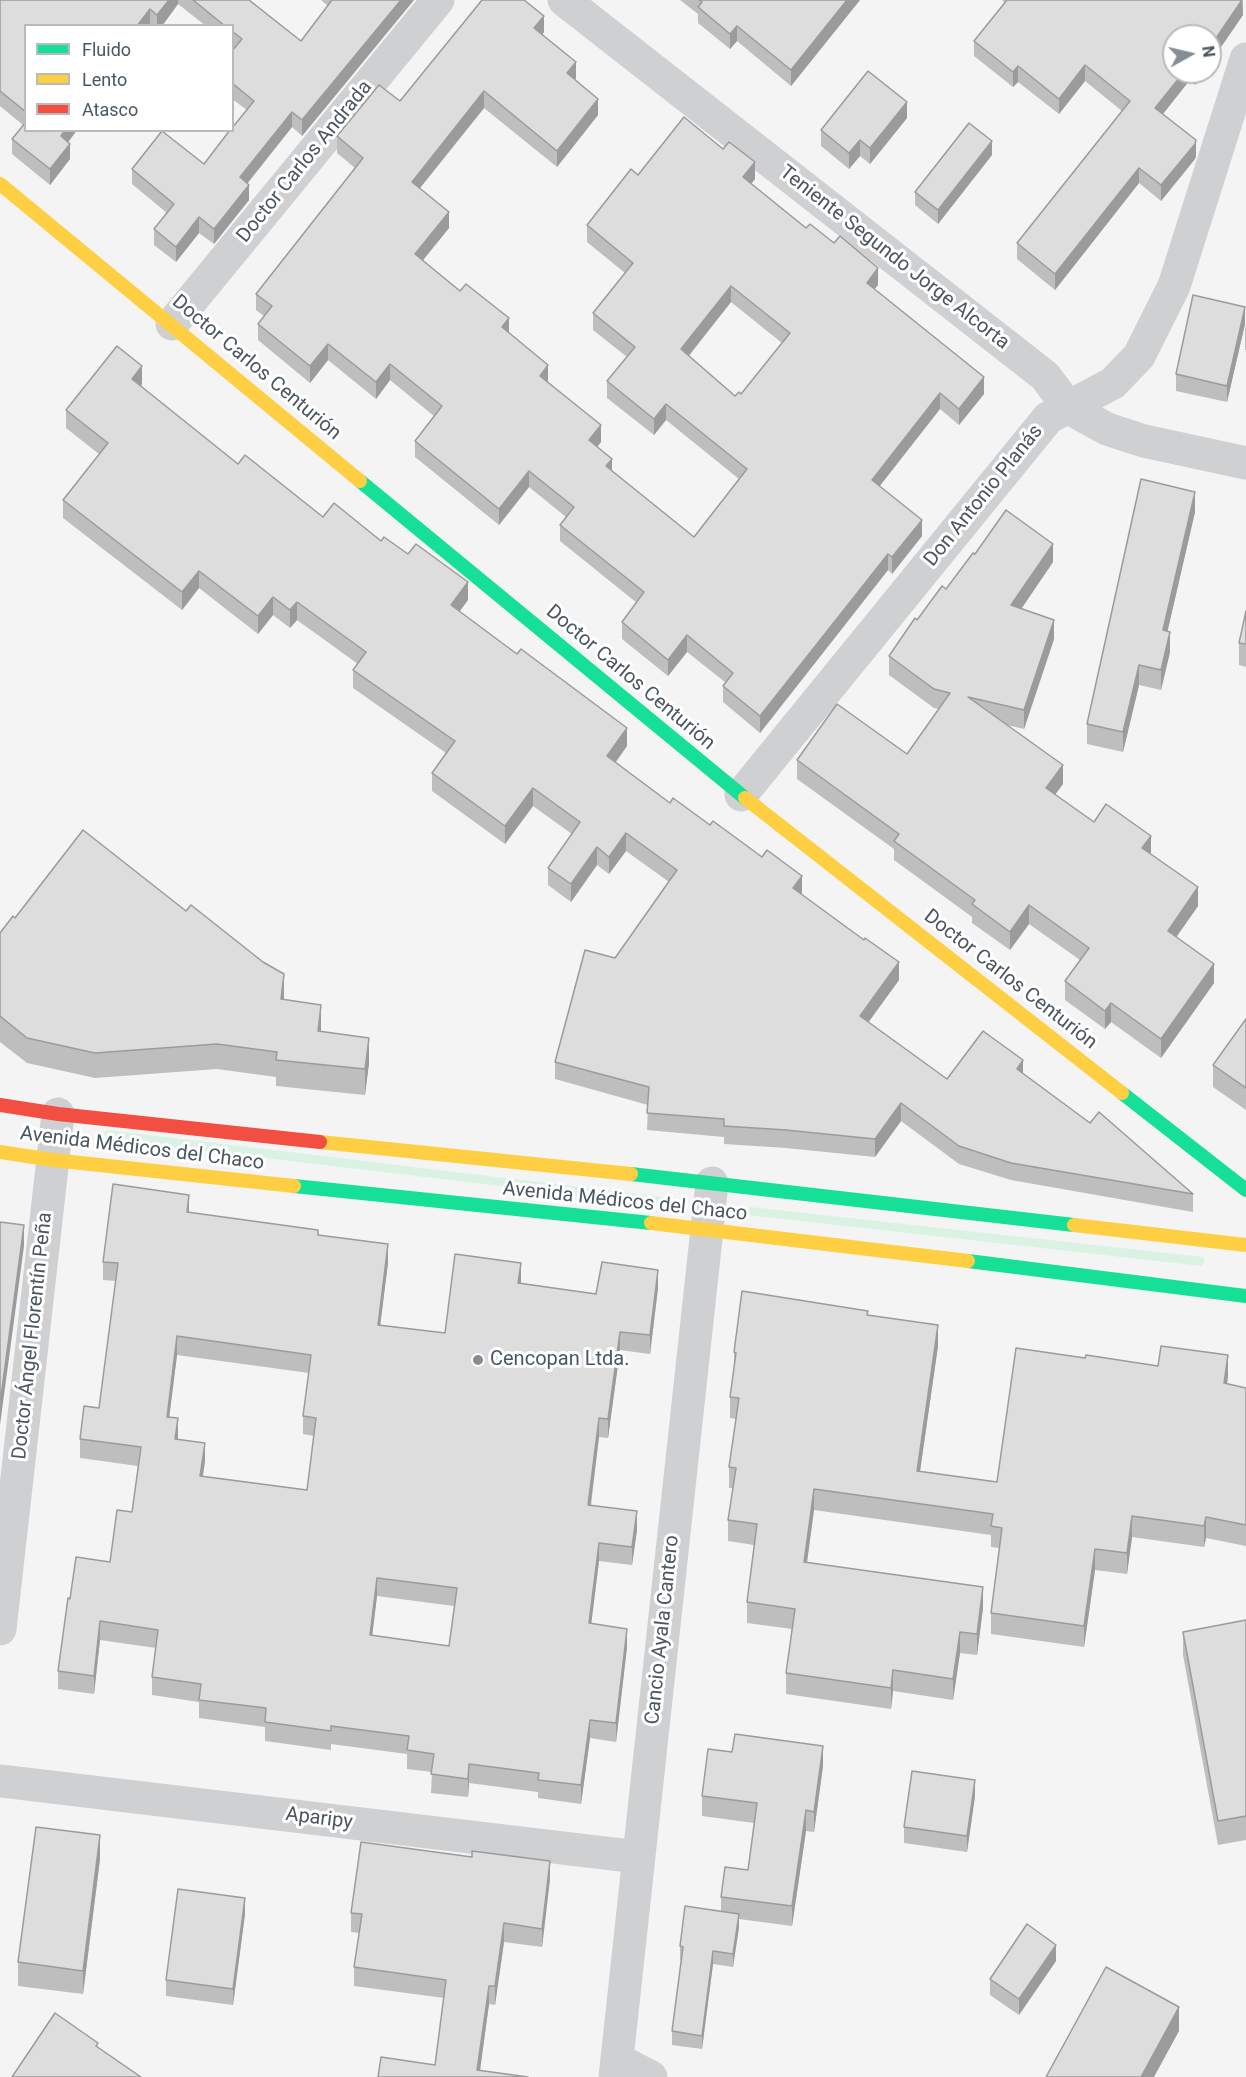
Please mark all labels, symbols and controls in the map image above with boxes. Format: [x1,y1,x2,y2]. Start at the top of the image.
legend [24,24,234,132]
north arrow [1162,24,1222,84]
text: Fluido [82,39,131,60]
text: N [1198,45,1219,59]
text: Lento [82,69,127,90]
street label: Doctor Carlos Andrada [232,76,378,248]
text: Atasco [82,99,138,120]
street label: Teniente Segundo Jorge Alcorta [774,161,1014,355]
street label: Doctor Carlos Centurión [167,290,345,446]
street label: Don Antonio Planás [920,420,1048,572]
street label: Doctor Carlos Centurión [541,600,719,756]
street label: Doctor Carlos Centurión [919,905,1101,1055]
street label: Avenida Médicos del Chaco [19,1122,265,1176]
street label: Avenida Médicos del Chaco [502,1177,748,1227]
street label: Doctor Ángel Florentín Peña [8,1211,58,1461]
place label: Cencopan Ltda. [490,1348,629,1372]
marker: Cencopan Ltda. [471,1353,485,1367]
street label: Cancio Ayala Cantero [641,1534,685,1726]
street label: Aparipy [284,1803,354,1835]

